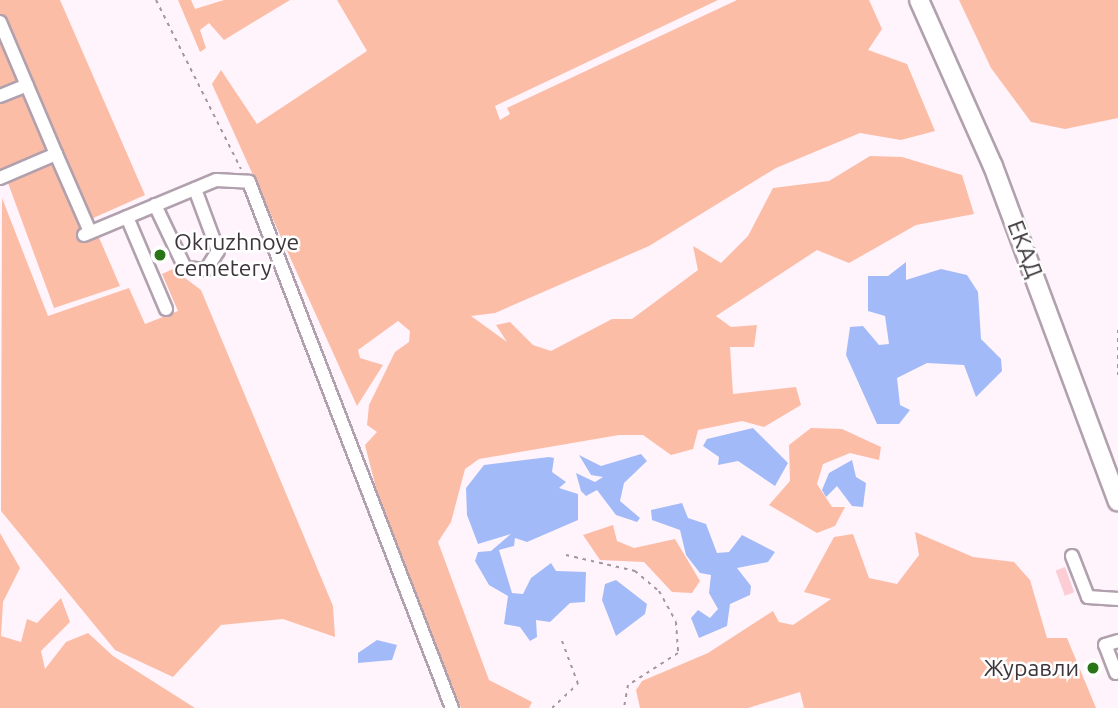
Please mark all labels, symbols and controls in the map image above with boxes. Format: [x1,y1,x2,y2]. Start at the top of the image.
street label: ЕКАД [1002,216,1048,282]
place label: Okruzhnoye cemetery [174,228,299,282]
marker: Okruzhnoye cemetery [152,247,168,263]
place label: Журавли [984,654,1079,682]
marker: Журавли [1085,660,1101,676]

